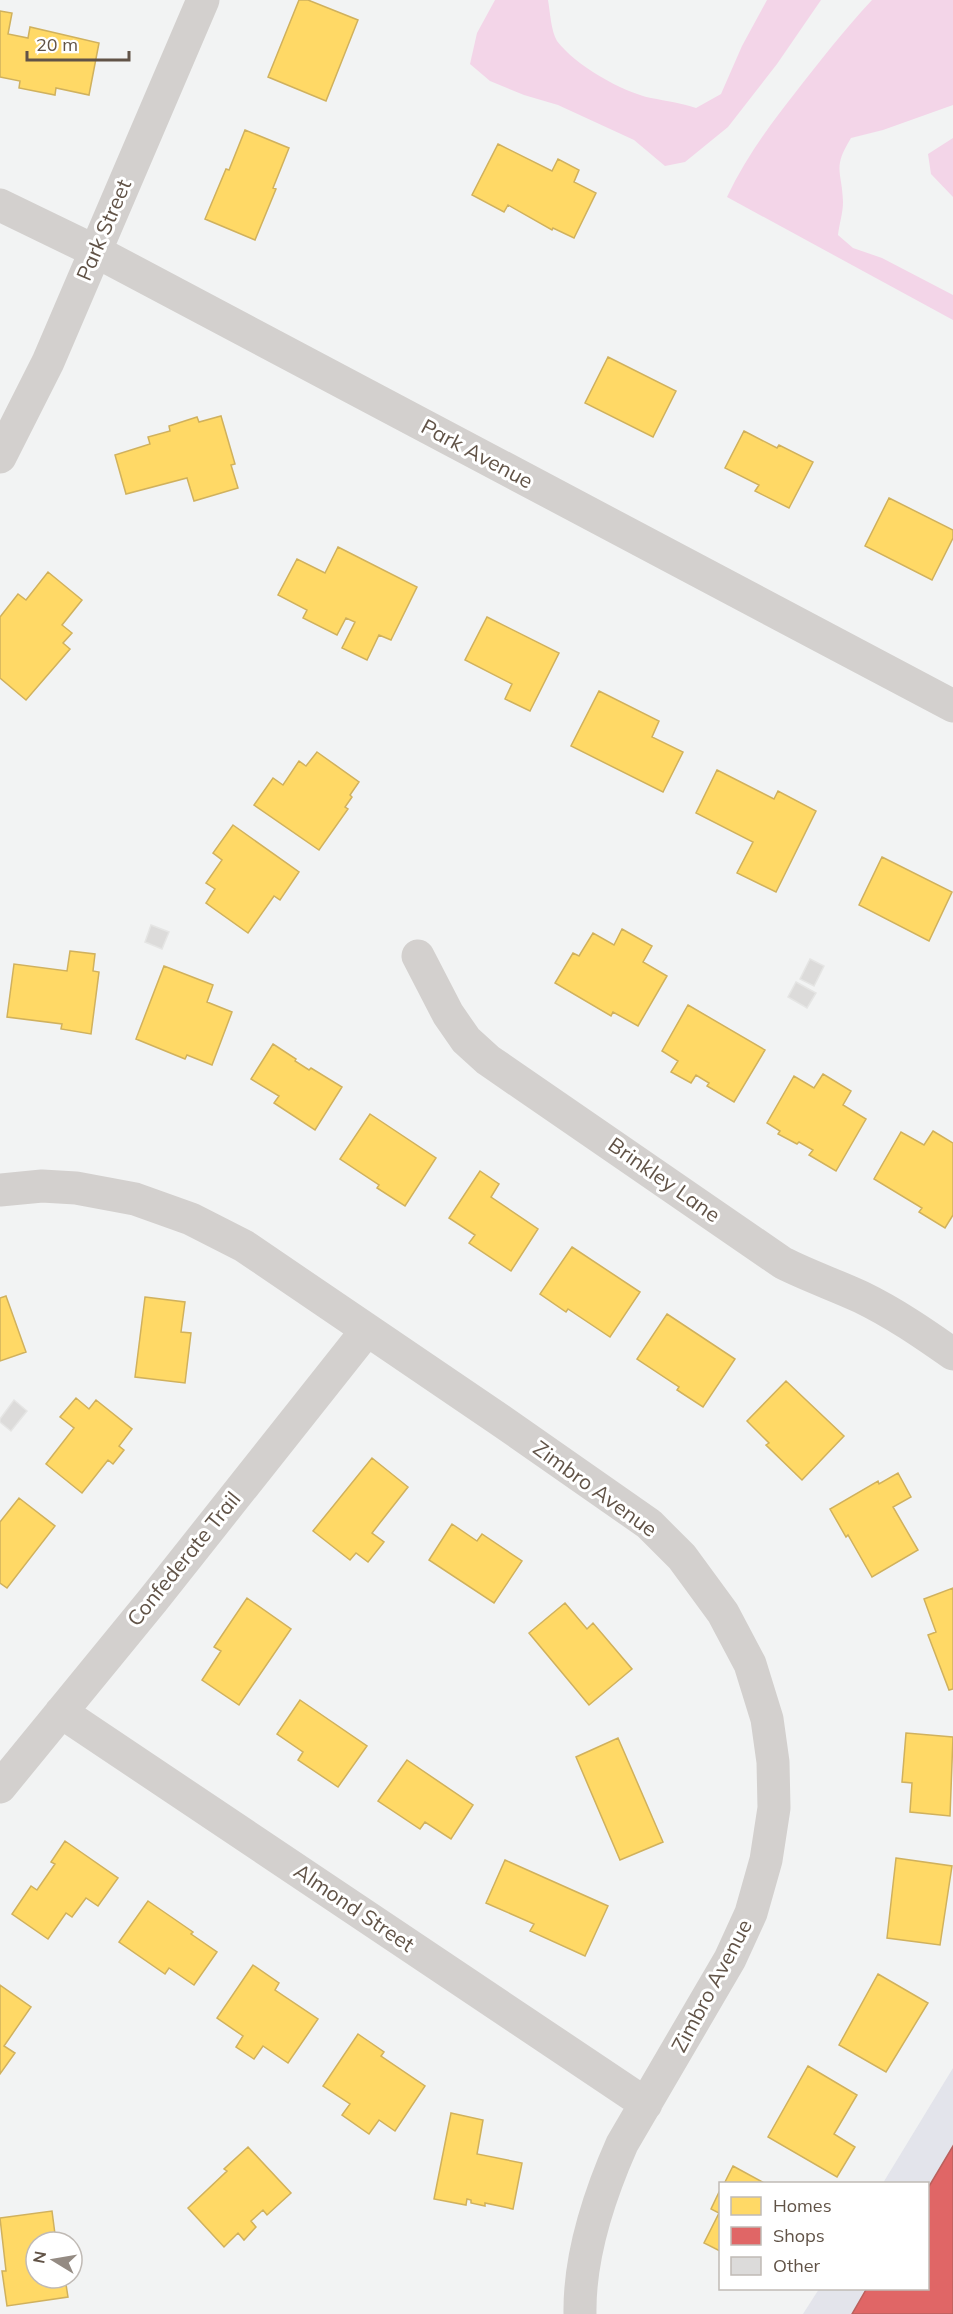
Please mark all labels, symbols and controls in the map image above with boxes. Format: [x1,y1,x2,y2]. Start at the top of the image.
scale bar [27,24,129,62]
text: 20 m [36,33,78,56]
street label: Park Street [70,175,136,284]
street label: Park Avenue [417,413,538,493]
street label: Brinkley Lane [604,1131,726,1227]
street label: Zimbro Avenue [529,1435,663,1542]
street label: Confederate Trail [121,1486,245,1631]
street label: Almond Street [290,1857,420,1957]
street label: Zimbro Avenue [665,1915,757,2056]
legend [719,2182,929,2290]
text: Homes [773,2194,832,2217]
text: Shops [773,2224,825,2247]
north arrow [24,2230,84,2290]
text: N [28,2249,50,2265]
text: Other [773,2254,821,2277]

